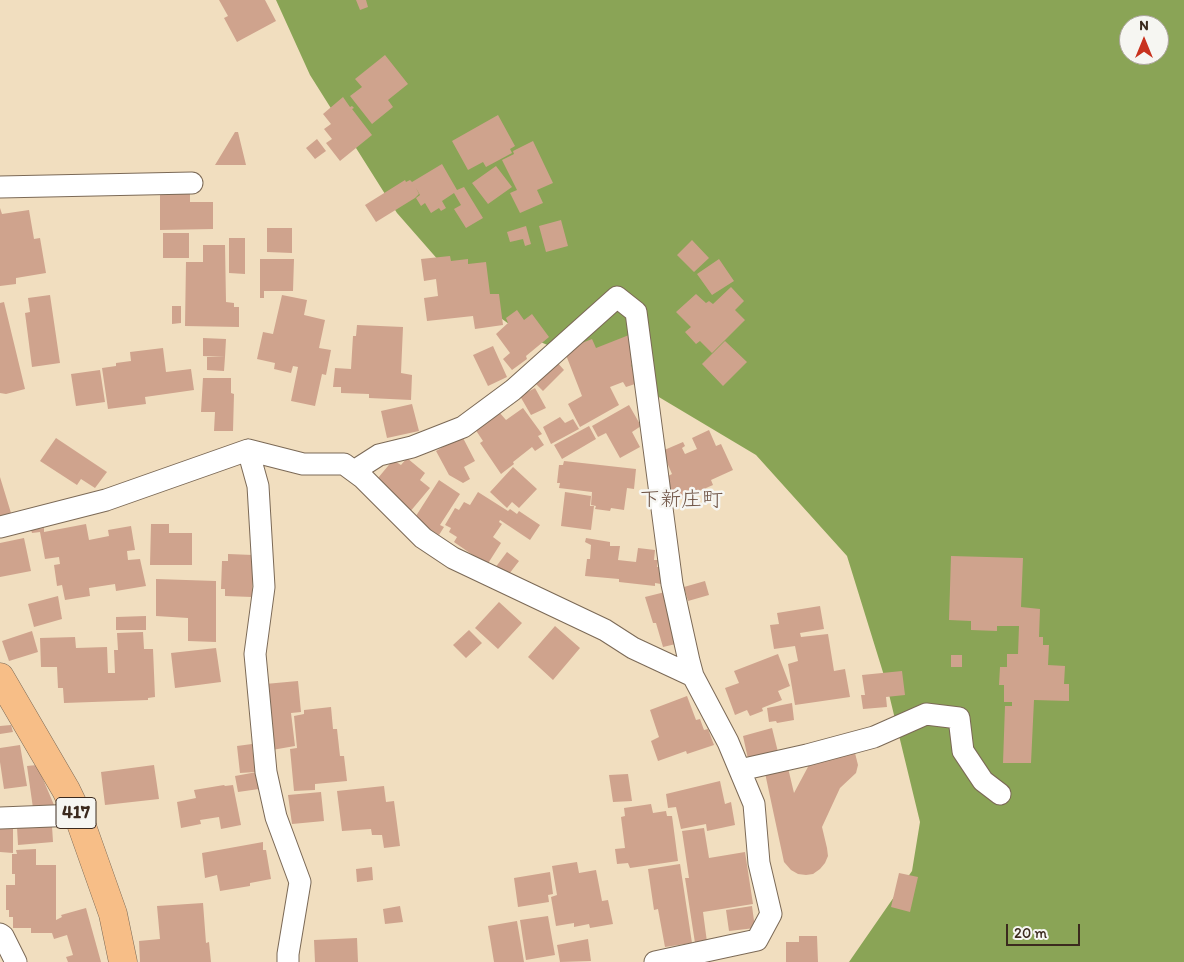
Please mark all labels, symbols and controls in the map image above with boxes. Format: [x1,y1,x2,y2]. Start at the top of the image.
north arrow [1119,15,1169,65]
text: N [1139,17,1149,34]
district label: 下新庄町 [639,488,723,514]
road number: 417 [56,798,96,828]
scale bar [1009,914,1083,946]
text: 20 m [1014,924,1047,942]

